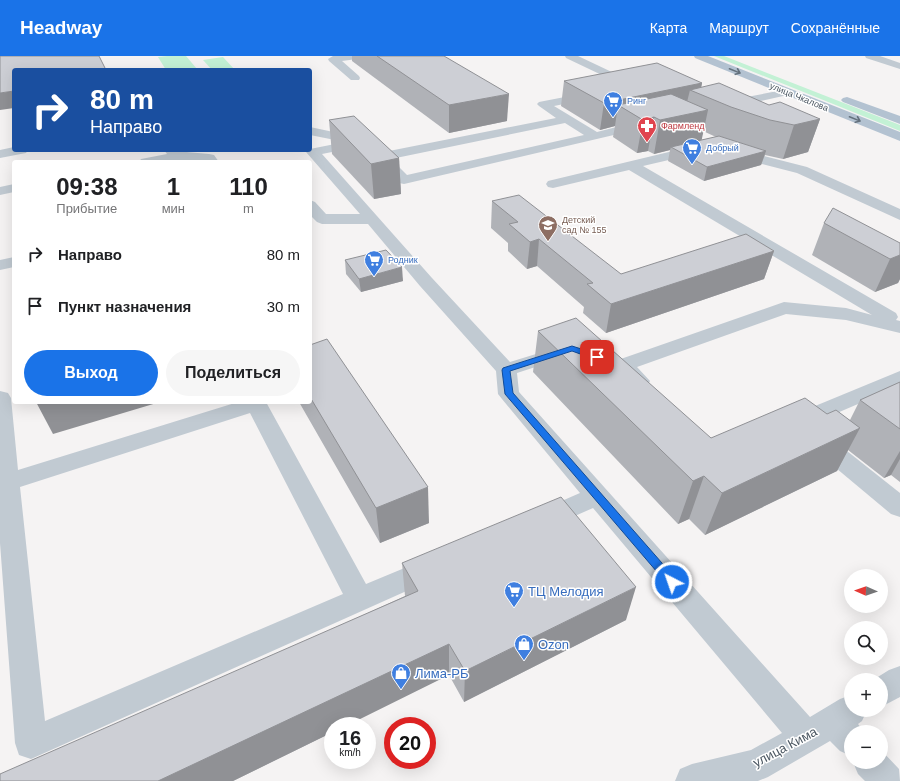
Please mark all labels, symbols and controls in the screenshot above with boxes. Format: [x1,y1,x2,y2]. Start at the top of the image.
text: Headway [20,17,102,38]
text: Карта [650,20,687,36]
text: Маршрут [709,20,769,36]
text: Сохранённые [791,20,880,36]
one-way arrow [729,67,741,75]
street label: улица Чкалова [768,81,830,113]
icon: right [24,84,76,136]
text: 80 m [90,84,154,115]
supermarket icon: Ринг [602,90,624,118]
place label: Ринг [627,96,647,106]
pharmacy icon: Фармленд [636,115,658,143]
one-way arrow [849,116,861,124]
text: Направо [90,117,162,137]
place label: Фармленд [661,121,705,131]
supermarket icon: Добрый [681,137,703,165]
place label: Добрый [706,143,739,153]
text: 09:38 [56,173,118,200]
text: 1 [167,173,180,200]
text: 110 [229,173,268,200]
text: Прибытие [56,201,117,216]
text: мин [162,201,185,216]
text: m [243,201,254,216]
school or university icon: Детский сад № 155 [537,214,559,242]
place label: Детский сад № 155 [562,215,606,235]
icon: right [24,243,46,265]
text: Направо [58,246,122,263]
text: 80 m [267,246,300,263]
supermarket icon: Родник [363,249,385,277]
place label: Родник [388,255,418,265]
icon: arrive [24,295,46,317]
text: Пункт назначения [58,298,191,315]
text: 30 m [267,298,300,315]
pin [580,340,614,374]
icon: arrive [586,346,608,368]
button: Выход [24,350,158,396]
button: Поделиться [166,350,300,396]
position arrow [651,561,693,603]
north arrow [844,569,888,613]
map controls [844,569,888,769]
supermarket icon: ТЦ Мелодия [503,580,525,608]
place label: ТЦ Мелодия [528,584,604,599]
button: search [844,621,888,665]
shop icon: Ozon [513,633,535,661]
place label: Ozon [538,637,569,652]
shop icon: Лима-РБ [390,662,412,690]
place label: Лима-РБ [415,666,469,681]
button: + [844,673,888,717]
speed limit sign: 20 [384,717,436,769]
street label: улица Кима [750,724,820,770]
button: − [844,725,888,769]
text: 16 [339,727,361,749]
text: km/h [339,747,361,758]

